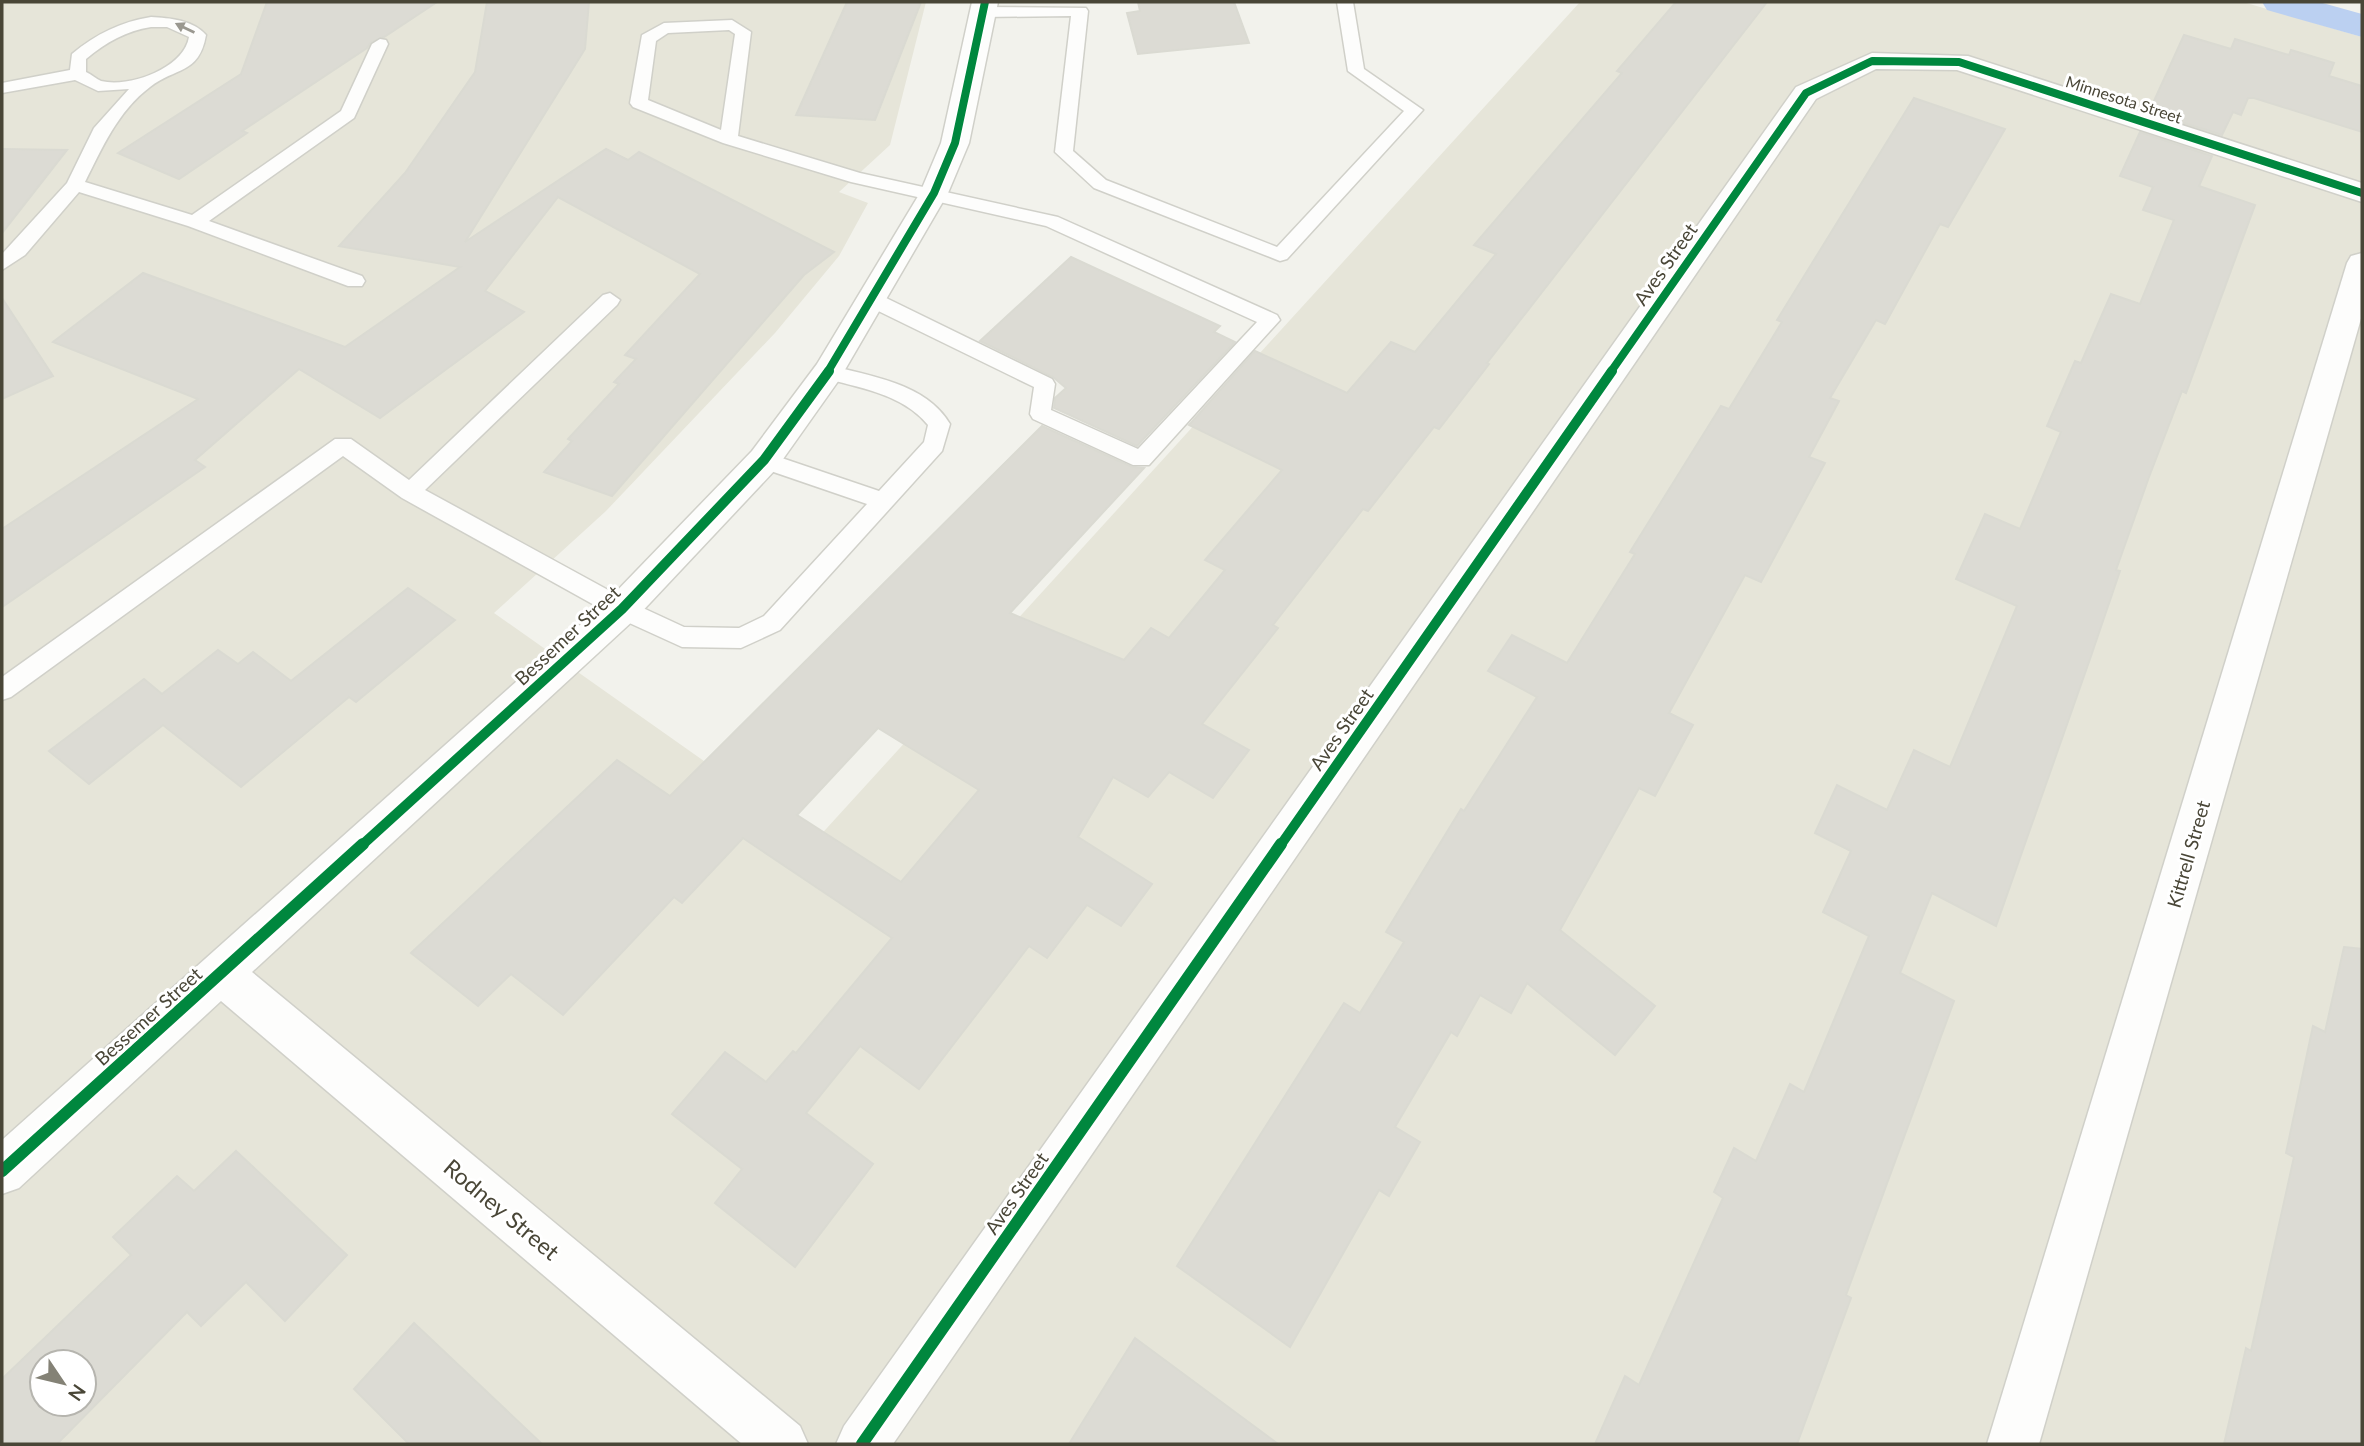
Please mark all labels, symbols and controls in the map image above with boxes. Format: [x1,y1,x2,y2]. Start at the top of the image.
one-way arrow [174,23,194,35]
street label: Minnesota Street [2064,71,2185,127]
street label: Aves Street [1628,218,1702,309]
street label: Bessemer Street [510,580,625,690]
street label: Aves Street [1304,683,1378,774]
street label: Kittrell Street [2162,798,2214,910]
street label: Bessemer Street [90,962,206,1070]
street label: Aves Street [979,1147,1053,1238]
street label: Rodney Street [439,1153,566,1266]
north arrow [28,1348,98,1418]
text: N [64,1380,91,1406]

